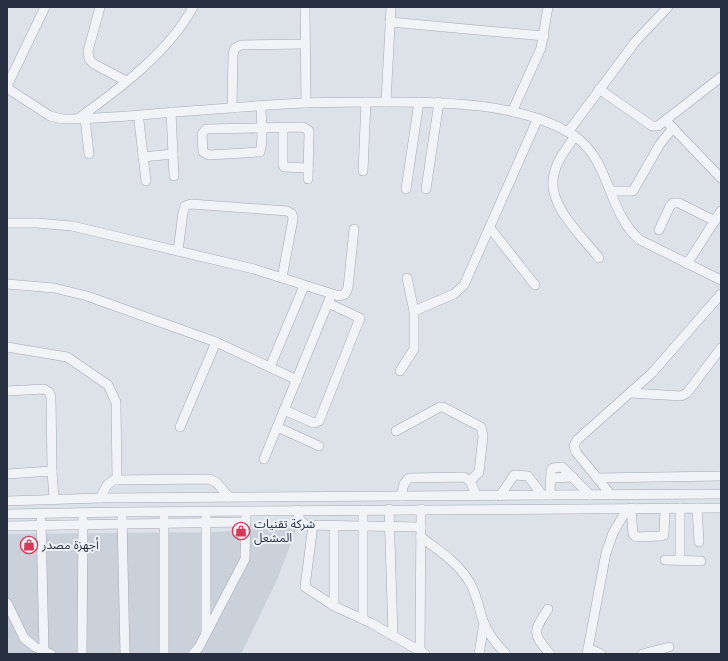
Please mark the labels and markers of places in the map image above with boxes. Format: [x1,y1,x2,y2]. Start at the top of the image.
place label: شركة تقنيات المشعل [254,517,315,545]
shop icon: شركة تقنيات المشعل [231,521,251,541]
shop icon: أجهزة مصدر [19,535,39,555]
place label: أجهزة مصدر [41,537,99,552]

